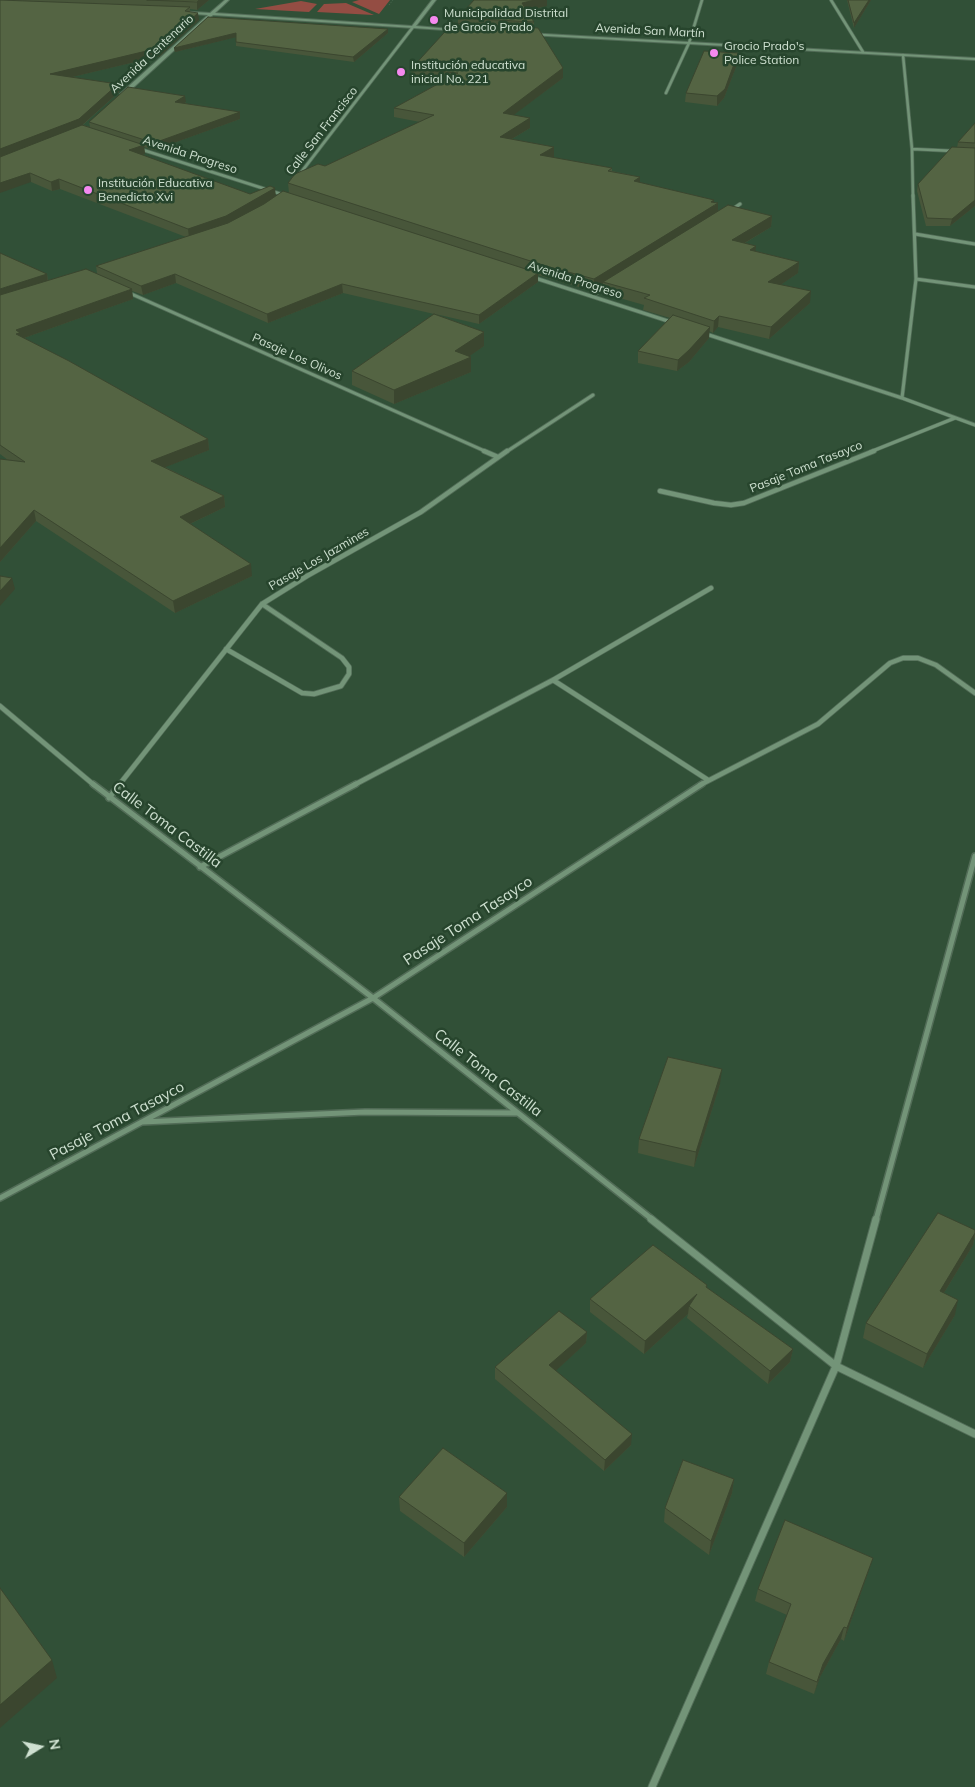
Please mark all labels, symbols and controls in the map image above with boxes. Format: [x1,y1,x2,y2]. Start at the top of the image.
place label: Municipalidad Distrital de Grocio Prado [444,6,568,34]
street label: Avenida Centenario [107,12,197,96]
marker: Municipalidad Distrital de Grocio Prado [428,14,440,26]
street label: Avenida San Martín [595,21,705,41]
place label: Grocio Prado's Police Station [724,39,805,67]
marker: Grocio Prado's Police Station [708,47,720,59]
place label: Institución educativa inicial No. 221 [411,58,525,86]
marker: Institución educativa inicial No. 221 [395,66,407,78]
street label: Calle San Francisco [283,84,361,178]
street label: Avenida Progreso [141,133,239,177]
place label: Institución Educativa Benedicto Xvi [98,176,213,204]
marker: Institución Educativa Benedicto Xvi [82,184,94,196]
street label: Avenida Progreso [526,258,624,302]
street label: Pasaje Los Olivos [250,331,344,383]
street label: Pasaje Toma Tasayco [748,438,864,496]
street label: Pasaje Los Jazmines [266,524,372,594]
street label: Calle Toma Castilla [109,778,225,872]
street label: Pasaje Toma Tasayco [400,873,536,969]
street label: Calle Toma Castilla [430,1025,546,1121]
street label: Pasaje Toma Tasayco [47,1078,187,1164]
north arrow [15,1722,65,1772]
text: N [45,1738,65,1751]

